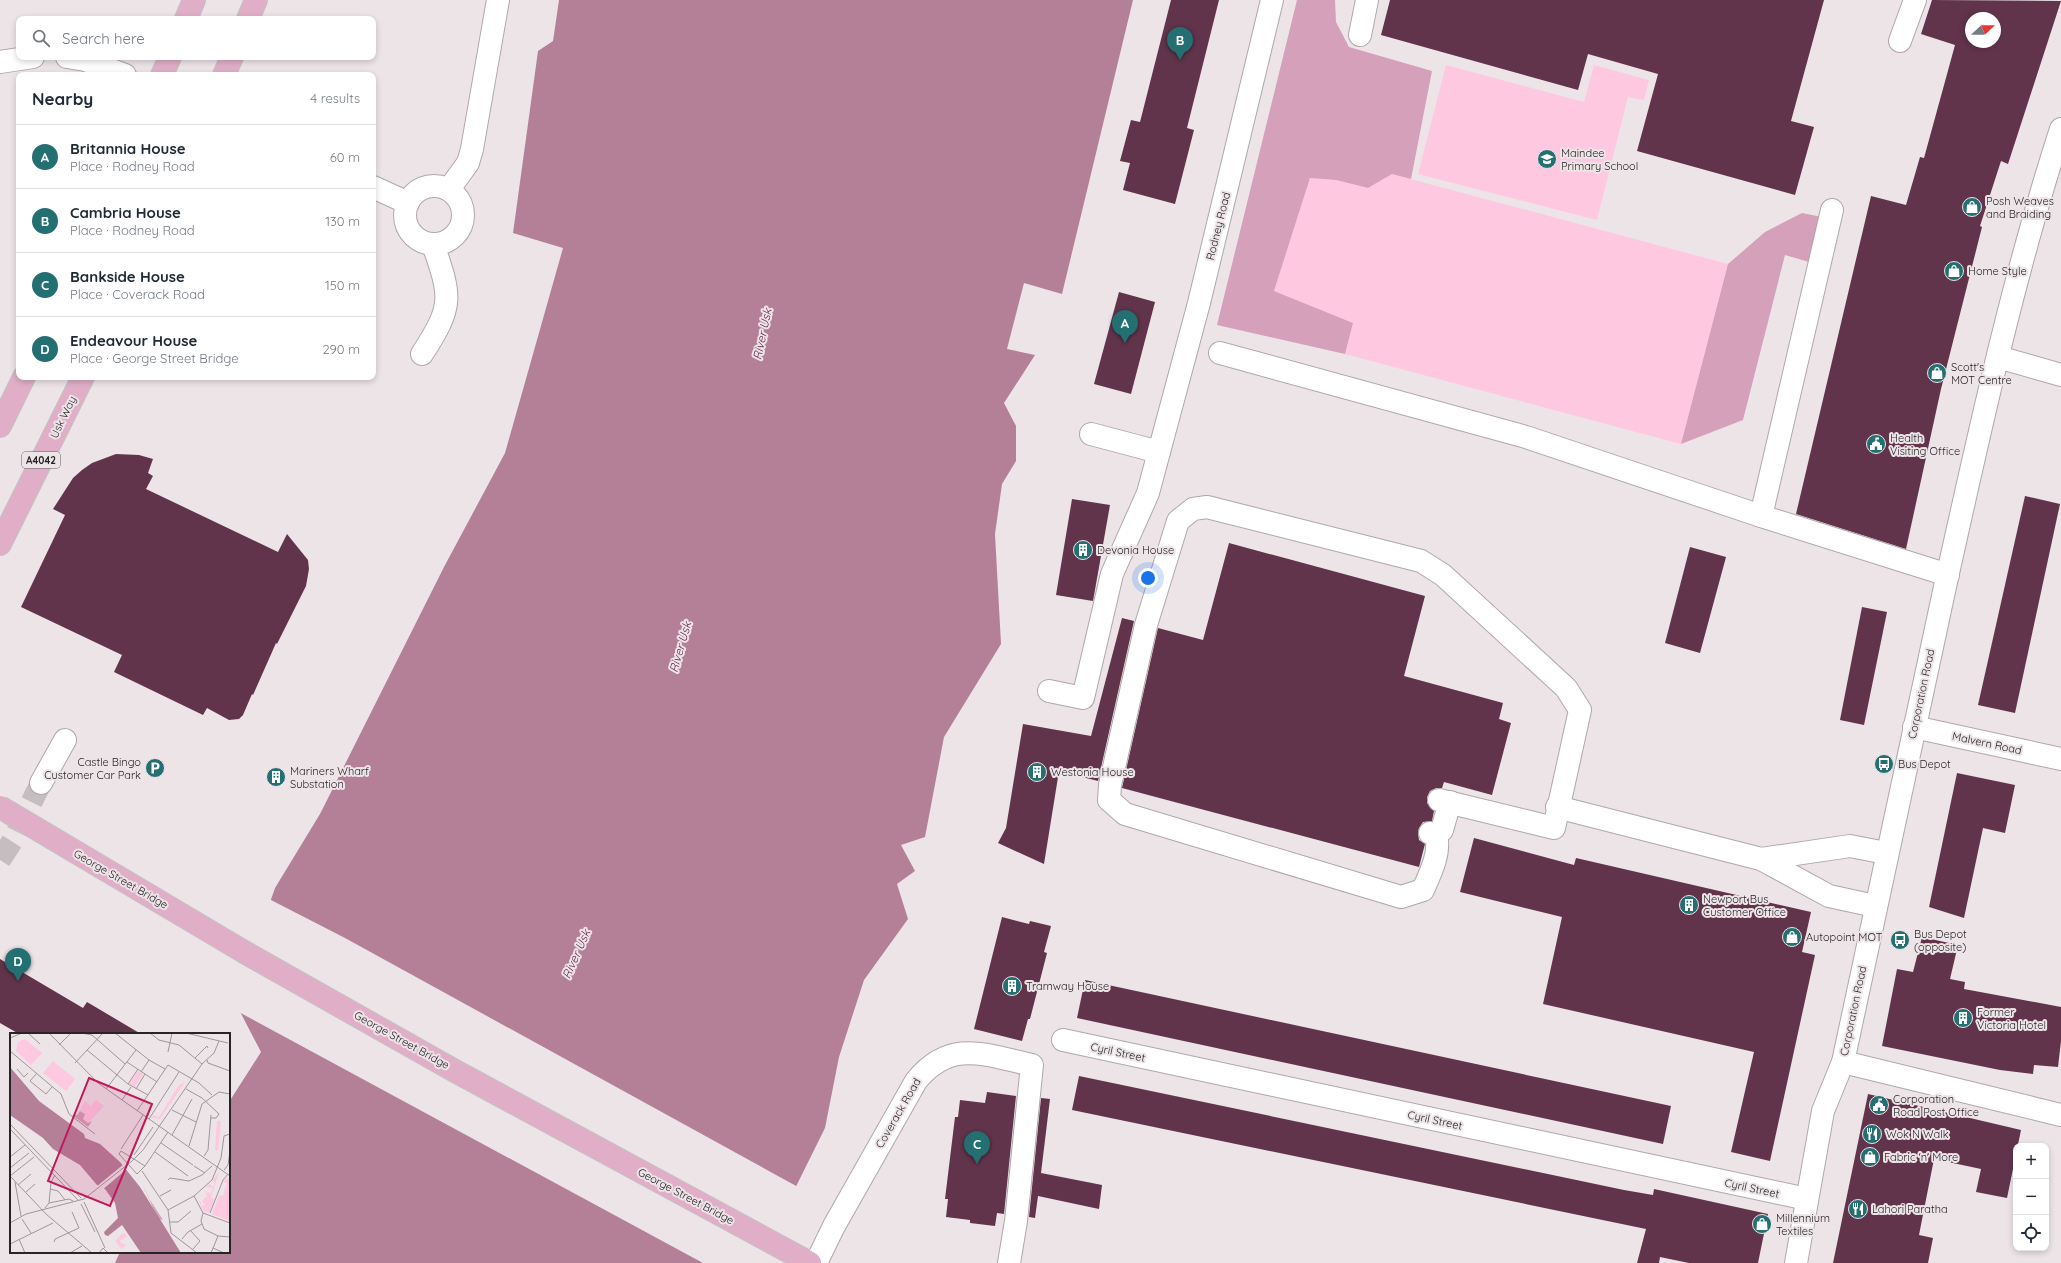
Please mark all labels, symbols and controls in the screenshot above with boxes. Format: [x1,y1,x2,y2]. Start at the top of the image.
north arrow [1965,12,2001,48]
search box [16,16,376,60]
icon: search [30,27,52,49]
pin: B [1167,27,1193,60]
text: Search here [62,29,145,48]
text: Nearby [32,88,93,109]
text: 4 results [310,90,360,106]
text: Britannia House [70,139,186,158]
place label: Maindee Primary School [1561,146,1638,173]
school or university icon: Maindee Primary School [1536,148,1558,170]
text: A [41,149,49,165]
text: 60 m [330,149,360,165]
text: Place · Rodney Road [70,158,195,174]
street label: Rodney Road [1203,190,1233,262]
place label: Posh Weaves and Braiding [1986,194,2054,221]
shop icon: Posh Weaves and Braiding [1961,196,1983,218]
text: Cambria House [70,203,181,222]
text: B [41,213,49,229]
text: 130 m [325,213,360,229]
text: Place · Rodney Road [70,222,195,238]
shop icon: Home Style [1943,260,1965,282]
place label: Home Style [1968,264,2027,278]
text: Bankside House [70,267,185,286]
text: C [41,277,49,293]
text: 150 m [325,277,360,293]
text: Place · Coverack Road [70,286,205,302]
water label: River Usk [749,305,775,361]
pin: A [1112,310,1138,343]
text: Endeavour House [70,331,197,350]
text: D [40,341,50,357]
text: 290 m [322,341,360,357]
text: Place · George Street Bridge [70,350,239,366]
place label: Scott's MOT Centre [1951,360,2012,387]
shop icon: Scott's MOT Centre [1926,362,1948,384]
street label: Usk Way [47,394,79,440]
place label: Health Visiting Office [1890,431,1960,458]
public building icon: Health Visiting Office [1865,433,1887,455]
road number: A4042 [22,452,60,468]
building icon: Devonia House [1072,539,1094,561]
place label: Devonia House [1097,543,1174,557]
your location [1138,568,1158,588]
water label: River Usk [666,618,695,674]
street label: Corporation Road [1905,648,1937,740]
street label: Malvern Road [1951,729,2023,757]
bus stop icon: Bus Depot [1873,753,1895,775]
place label: Castle Bingo Customer Car Park [44,755,141,782]
parking icon: Castle Bingo Customer Car Park [144,757,166,779]
place label: Bus Depot [1898,757,1951,771]
building icon: Westonia House [1026,761,1048,783]
place label: Mariners Wharf Substation [290,764,369,791]
place label: Westonia House [1051,765,1134,779]
building icon: Mariners Wharf Substation [265,766,287,788]
street label: George Street Bridge [71,846,171,912]
place label: Newport Bus Customer Office [1703,892,1786,919]
building icon: Newport Bus Customer Office [1678,894,1700,916]
water label: River Usk [559,926,594,981]
shop icon: Autopoint MOT [1781,926,1803,948]
place label: Bus Depot (opposite) [1914,927,1967,954]
bus stop icon: Bus Depot (opposite) [1889,929,1911,951]
place label: Autopoint MOT [1806,930,1883,944]
pin: D [5,948,31,981]
street label: Corporation Road [1837,965,1869,1057]
building icon: Tramway House [1001,975,1023,997]
place label: Tramway House [1026,979,1109,993]
place label: Former Victoria Hotel [1977,1005,2046,1032]
building icon: Former Victoria Hotel [1952,1007,1974,1029]
street label: George Street Bridge [352,1008,452,1072]
inset map [10,1033,230,1253]
street label: Cyril Street [1089,1039,1147,1065]
street label: Coverack Road [872,1076,924,1150]
place label: Corporation Road Post Office [1893,1092,1979,1119]
public building icon: Corporation Road Post Office [1868,1094,1890,1116]
street label: Cyril Street [1406,1107,1464,1133]
restaurant icon: Wok N Walk [1861,1123,1883,1145]
place label: Wok N Walk [1886,1127,1949,1141]
pin: C [964,1131,990,1164]
map controls [2013,1143,2049,1251]
button: + [2013,1143,2049,1179]
shop icon: Fabric 'n' More [1859,1146,1881,1168]
place label: Fabric 'n' More [1884,1150,1958,1164]
street label: George Street Bridge [636,1165,736,1227]
street label: Cyril Street [1723,1175,1781,1201]
button: − [2013,1179,2049,1215]
restaurant icon: Lahori Paratha [1847,1198,1869,1220]
place label: Lahori Paratha [1872,1202,1948,1216]
place label: Millennium Textiles [1776,1211,1830,1238]
shop icon: Millennium Textiles [1751,1213,1773,1235]
button: locate [2013,1215,2049,1251]

